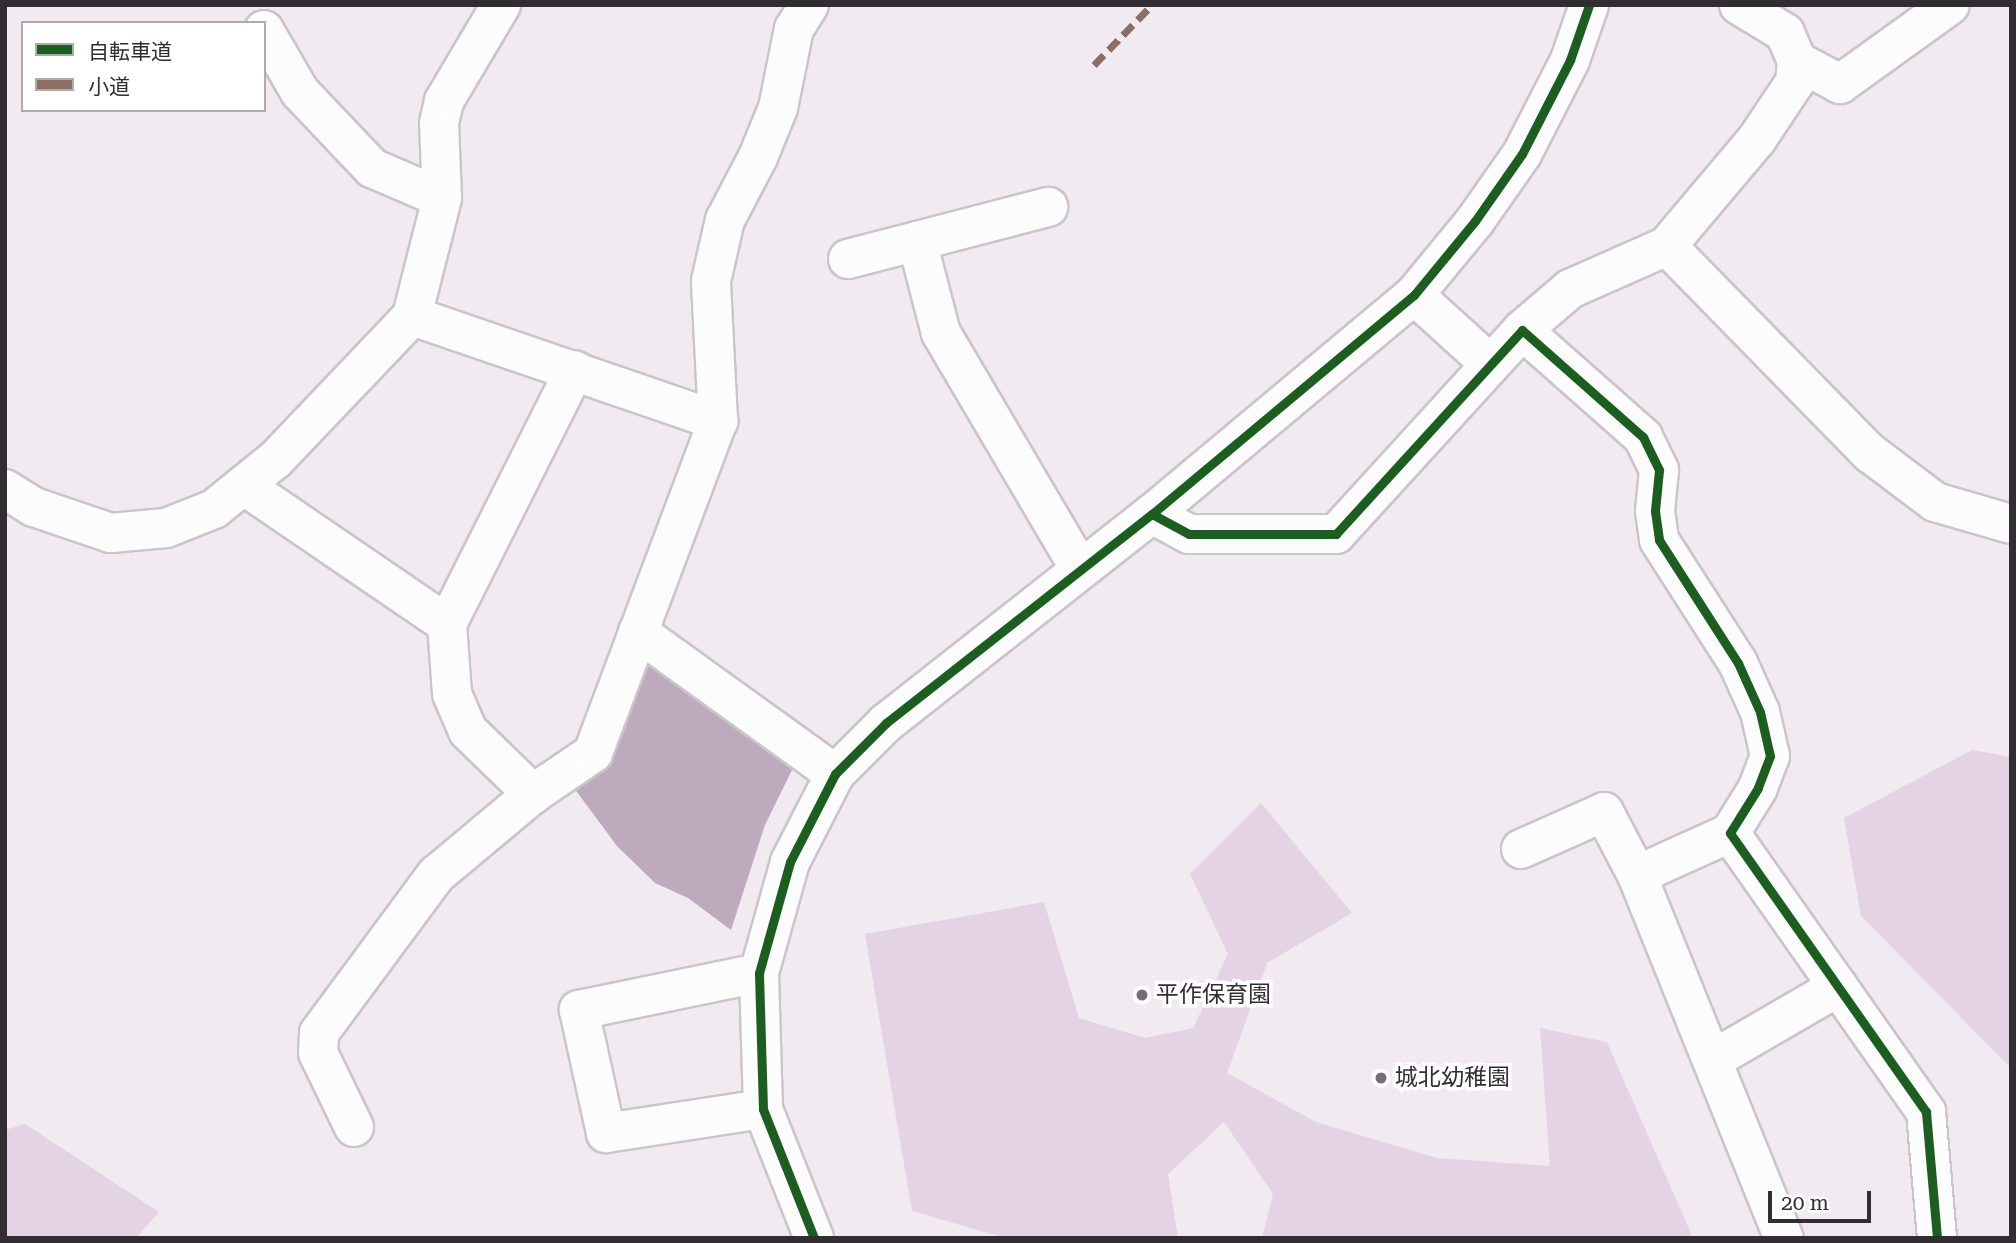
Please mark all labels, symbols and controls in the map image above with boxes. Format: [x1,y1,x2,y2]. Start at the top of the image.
legend [21,21,266,112]
text: 自転車道 [88,40,172,64]
text: 小道 [88,75,130,99]
place label: 平作保育園 [1156,981,1271,1009]
marker: 平作保育園 [1134,987,1150,1003]
place label: 城北幼稚園 [1395,1064,1510,1092]
marker: 城北幼稚園 [1373,1070,1389,1086]
scale bar [1771,1176,1874,1220]
text: 20 m [1781,1191,1829,1215]

